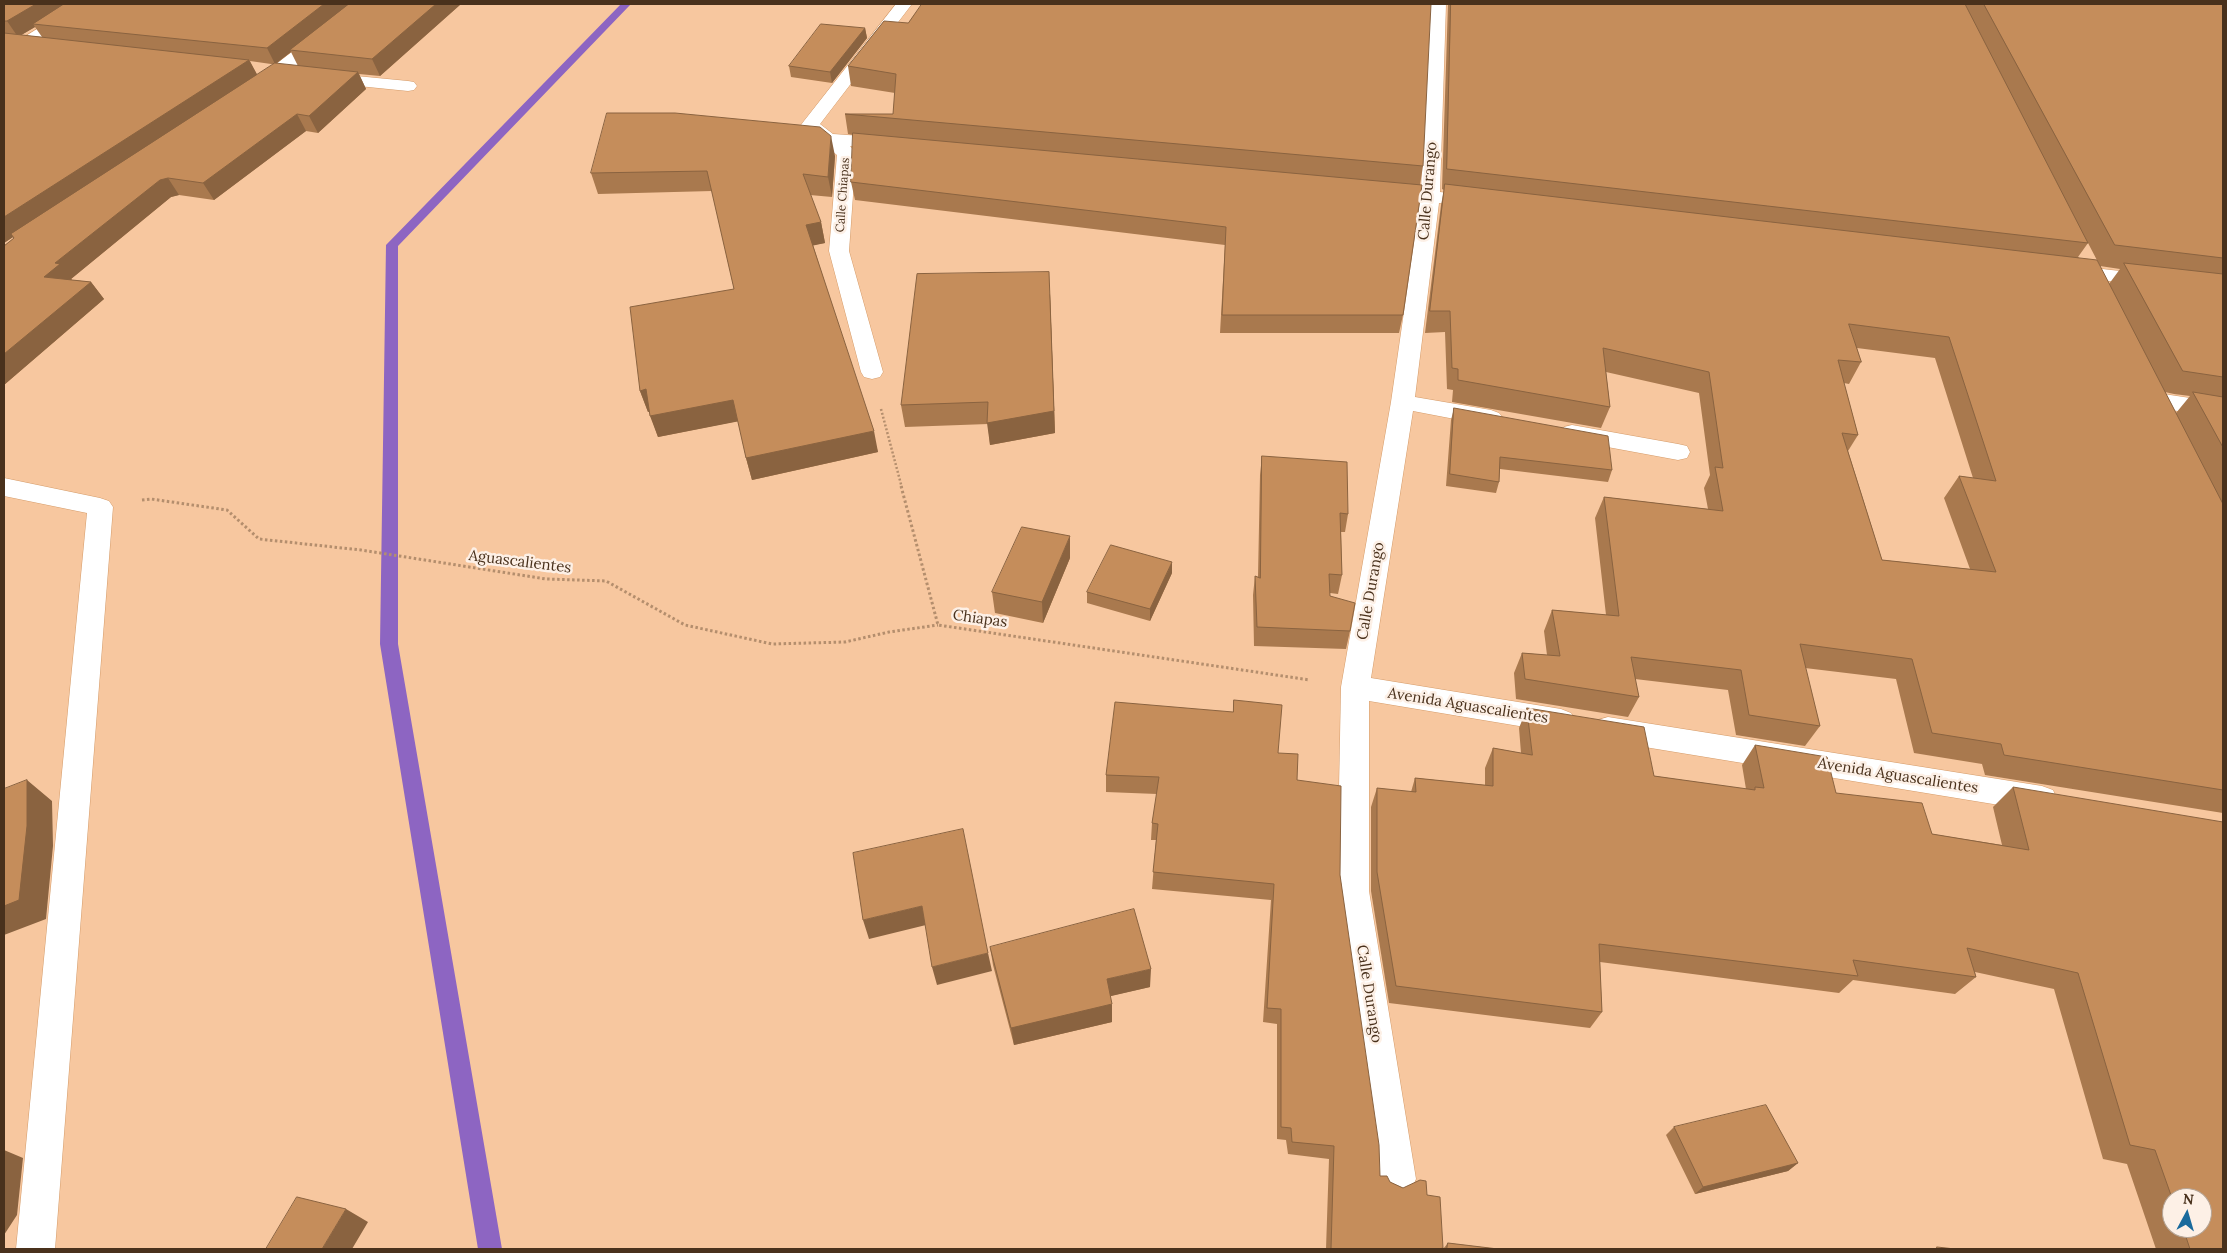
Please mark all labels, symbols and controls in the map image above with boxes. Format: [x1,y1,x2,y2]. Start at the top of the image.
street label: Calle Durango [1415,141,1441,241]
street label: Calle Chiapas [833,157,853,233]
street label: Calle Durango [1354,541,1388,641]
street label: Aguascalientes [468,547,572,577]
street label: Chiapas [951,606,1009,632]
street label: Avenida Aguascalientes [1387,684,1549,728]
street label: Avenida Aguascalientes [1817,754,1979,798]
street label: Calle Durango [1352,944,1386,1044]
north arrow [2162,1188,2212,1238]
text: N [2182,1190,2195,1209]

